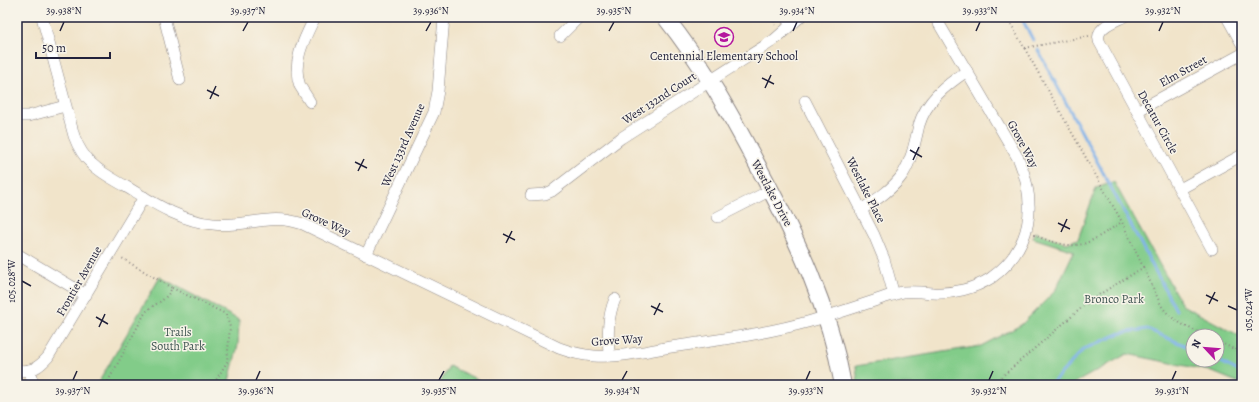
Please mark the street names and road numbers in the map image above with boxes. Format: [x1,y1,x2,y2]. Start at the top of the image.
street label: Elm Street [1156,51,1210,91]
street label: West 132nd Court [618,68,699,128]
street label: Decatur Circle [1134,87,1182,157]
street label: West 133rd Avenue [377,101,429,190]
street label: Grove Way [1004,117,1043,171]
street label: Westlake Place [842,153,889,226]
street label: Westlake Drive [747,156,796,229]
street label: Grove Way [299,204,354,240]
street label: Frontier Avenue [52,243,106,319]
street label: Grove Way [591,330,644,350]

